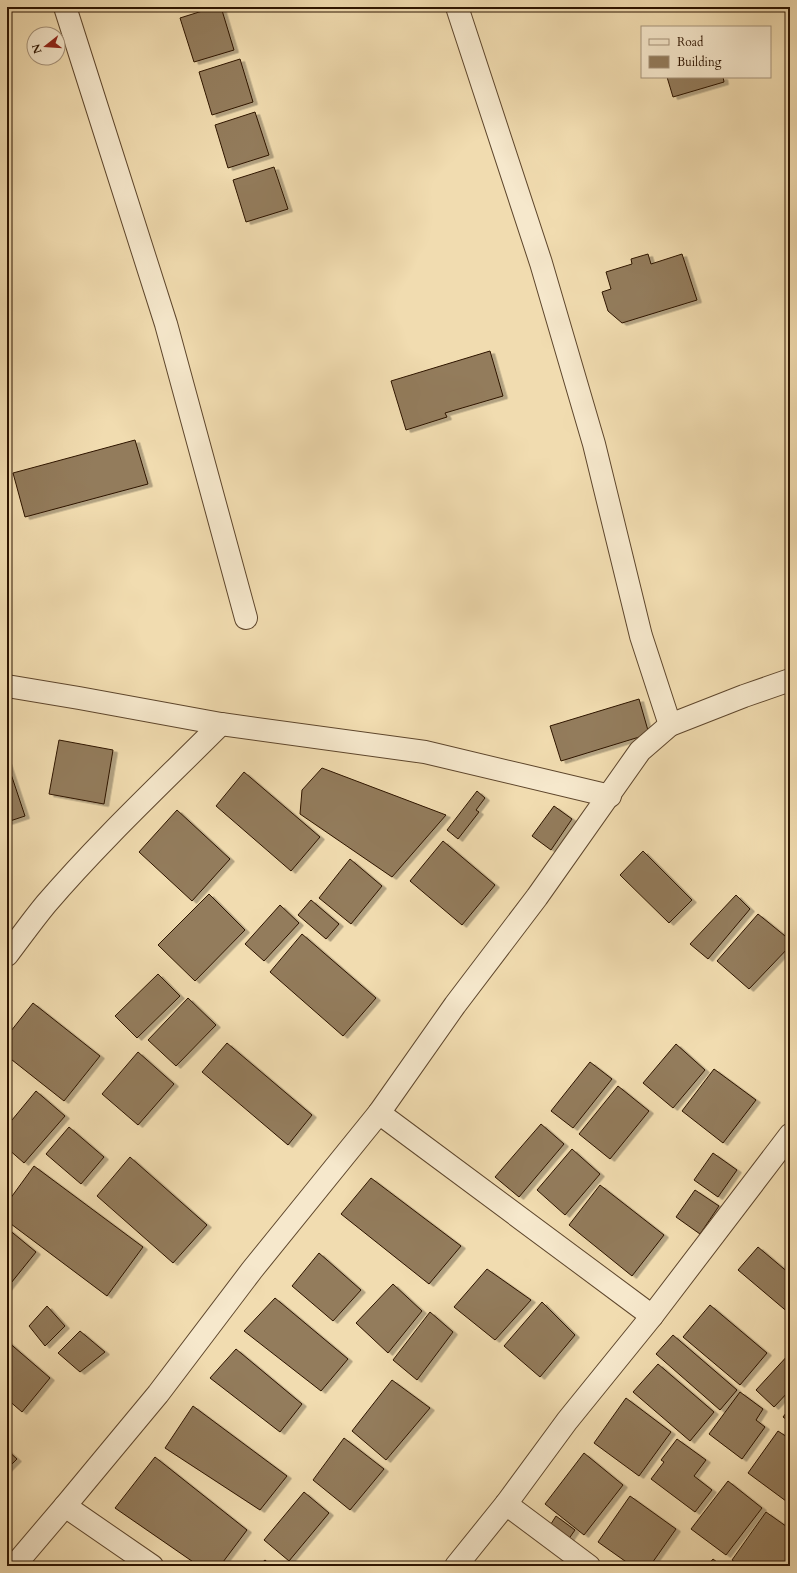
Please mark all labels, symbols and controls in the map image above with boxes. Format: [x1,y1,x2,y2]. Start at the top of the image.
north arrow [26,26,66,66]
legend [641,26,771,78]
text: Road [677,34,704,50]
text: N [28,42,45,56]
text: Building [677,54,722,70]

